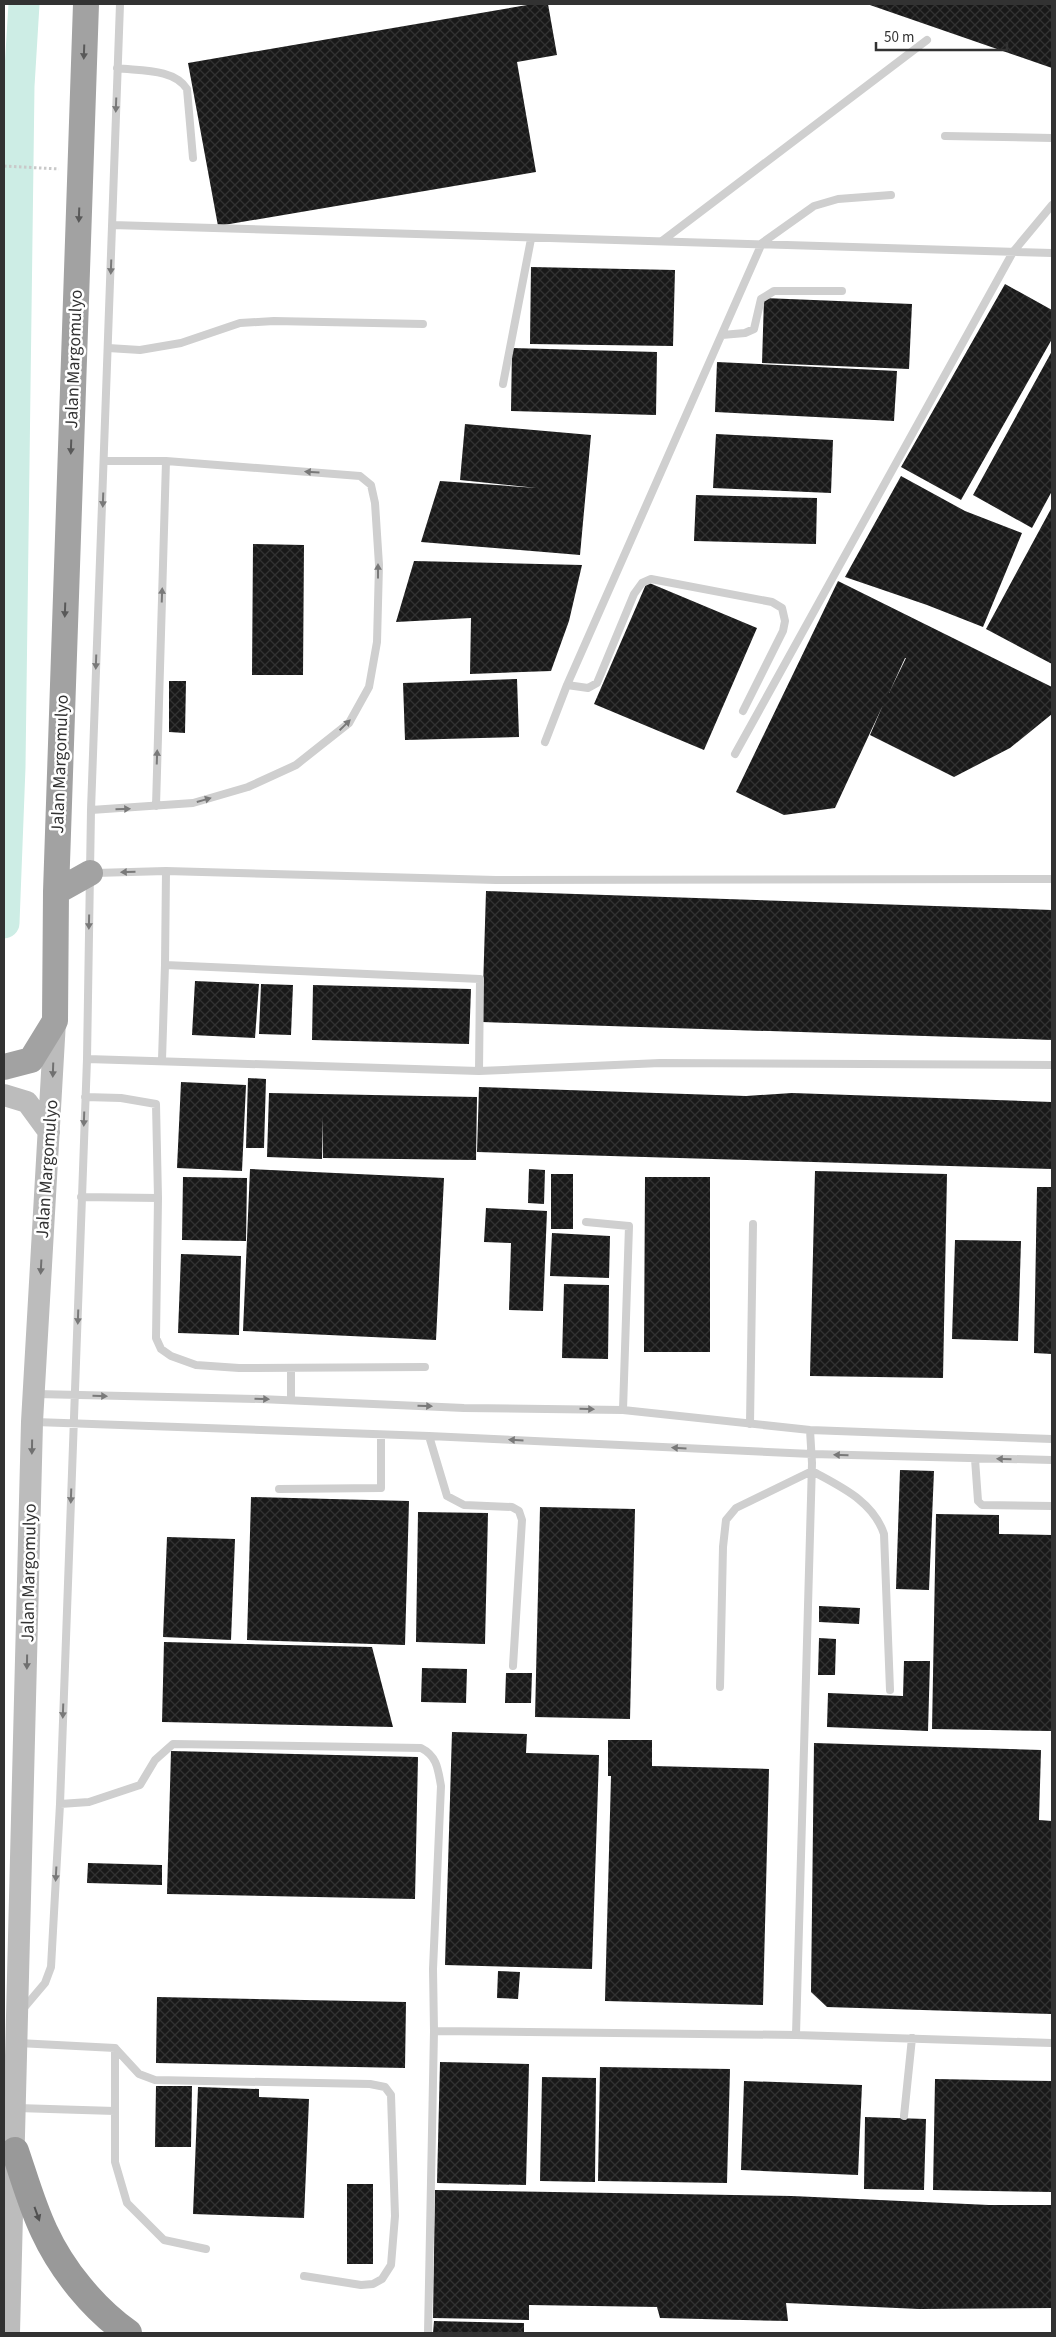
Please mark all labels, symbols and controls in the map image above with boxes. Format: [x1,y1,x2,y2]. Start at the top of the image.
scale bar [876,20,1007,52]
text: 50 m [884,27,914,48]
one-way arrow [80,45,88,61]
one-way arrow [111,97,119,113]
one-way arrow [74,207,82,223]
one-way arrow [107,260,115,276]
street label: Jalan Margomulyo [59,289,89,429]
one-way arrow [67,440,75,456]
one-way arrow [304,468,320,476]
one-way arrow [98,492,106,508]
one-way arrow [374,562,382,578]
one-way arrow [158,587,166,603]
one-way arrow [61,602,69,618]
one-way arrow [92,654,100,670]
street label: Jalan Margomulyo [45,694,75,834]
one-way arrow [339,719,351,731]
one-way arrow [153,749,161,765]
one-way arrow [196,796,211,804]
one-way arrow [115,804,131,812]
one-way arrow [120,869,136,877]
one-way arrow [85,914,93,930]
one-way arrow [49,1062,57,1078]
street label: Jalan Margomulyo [30,1099,64,1239]
one-way arrow [80,1112,88,1128]
one-way arrow [36,1259,44,1275]
one-way arrow [73,1309,81,1325]
one-way arrow [92,1392,108,1400]
one-way arrow [254,1395,270,1403]
one-way arrow [417,1402,433,1410]
one-way arrow [579,1405,595,1413]
one-way arrow [508,1436,524,1444]
one-way arrow [28,1439,36,1455]
one-way arrow [670,1443,686,1451]
one-way arrow [833,1450,849,1458]
one-way arrow [995,1455,1011,1463]
one-way arrow [67,1489,75,1505]
street label: Jalan Margomulyo [15,1503,43,1643]
one-way arrow [22,1654,30,1670]
one-way arrow [59,1704,67,1720]
one-way arrow [52,1866,60,1882]
one-way arrow [34,2206,41,2221]

